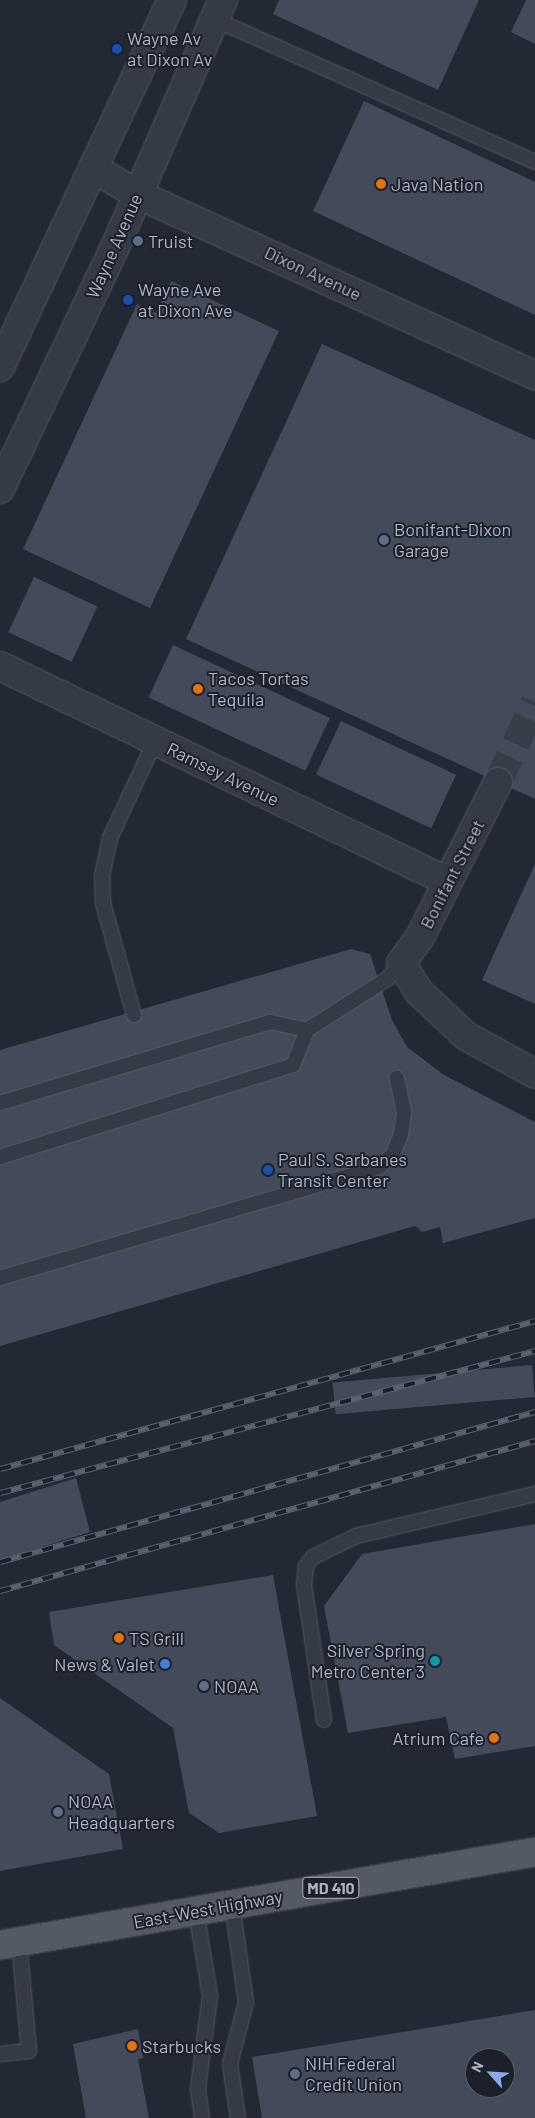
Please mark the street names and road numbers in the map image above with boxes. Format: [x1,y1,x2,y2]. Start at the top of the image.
street label: Wayne Avenue [81,190,147,302]
street label: Dixon Avenue [261,241,365,305]
street label: Ramsey Avenue [163,738,283,810]
street label: Bonifant Street [415,816,489,932]
road number: MD 410 [302,1875,360,1902]
street label: East-West Highway [132,1885,284,1933]

